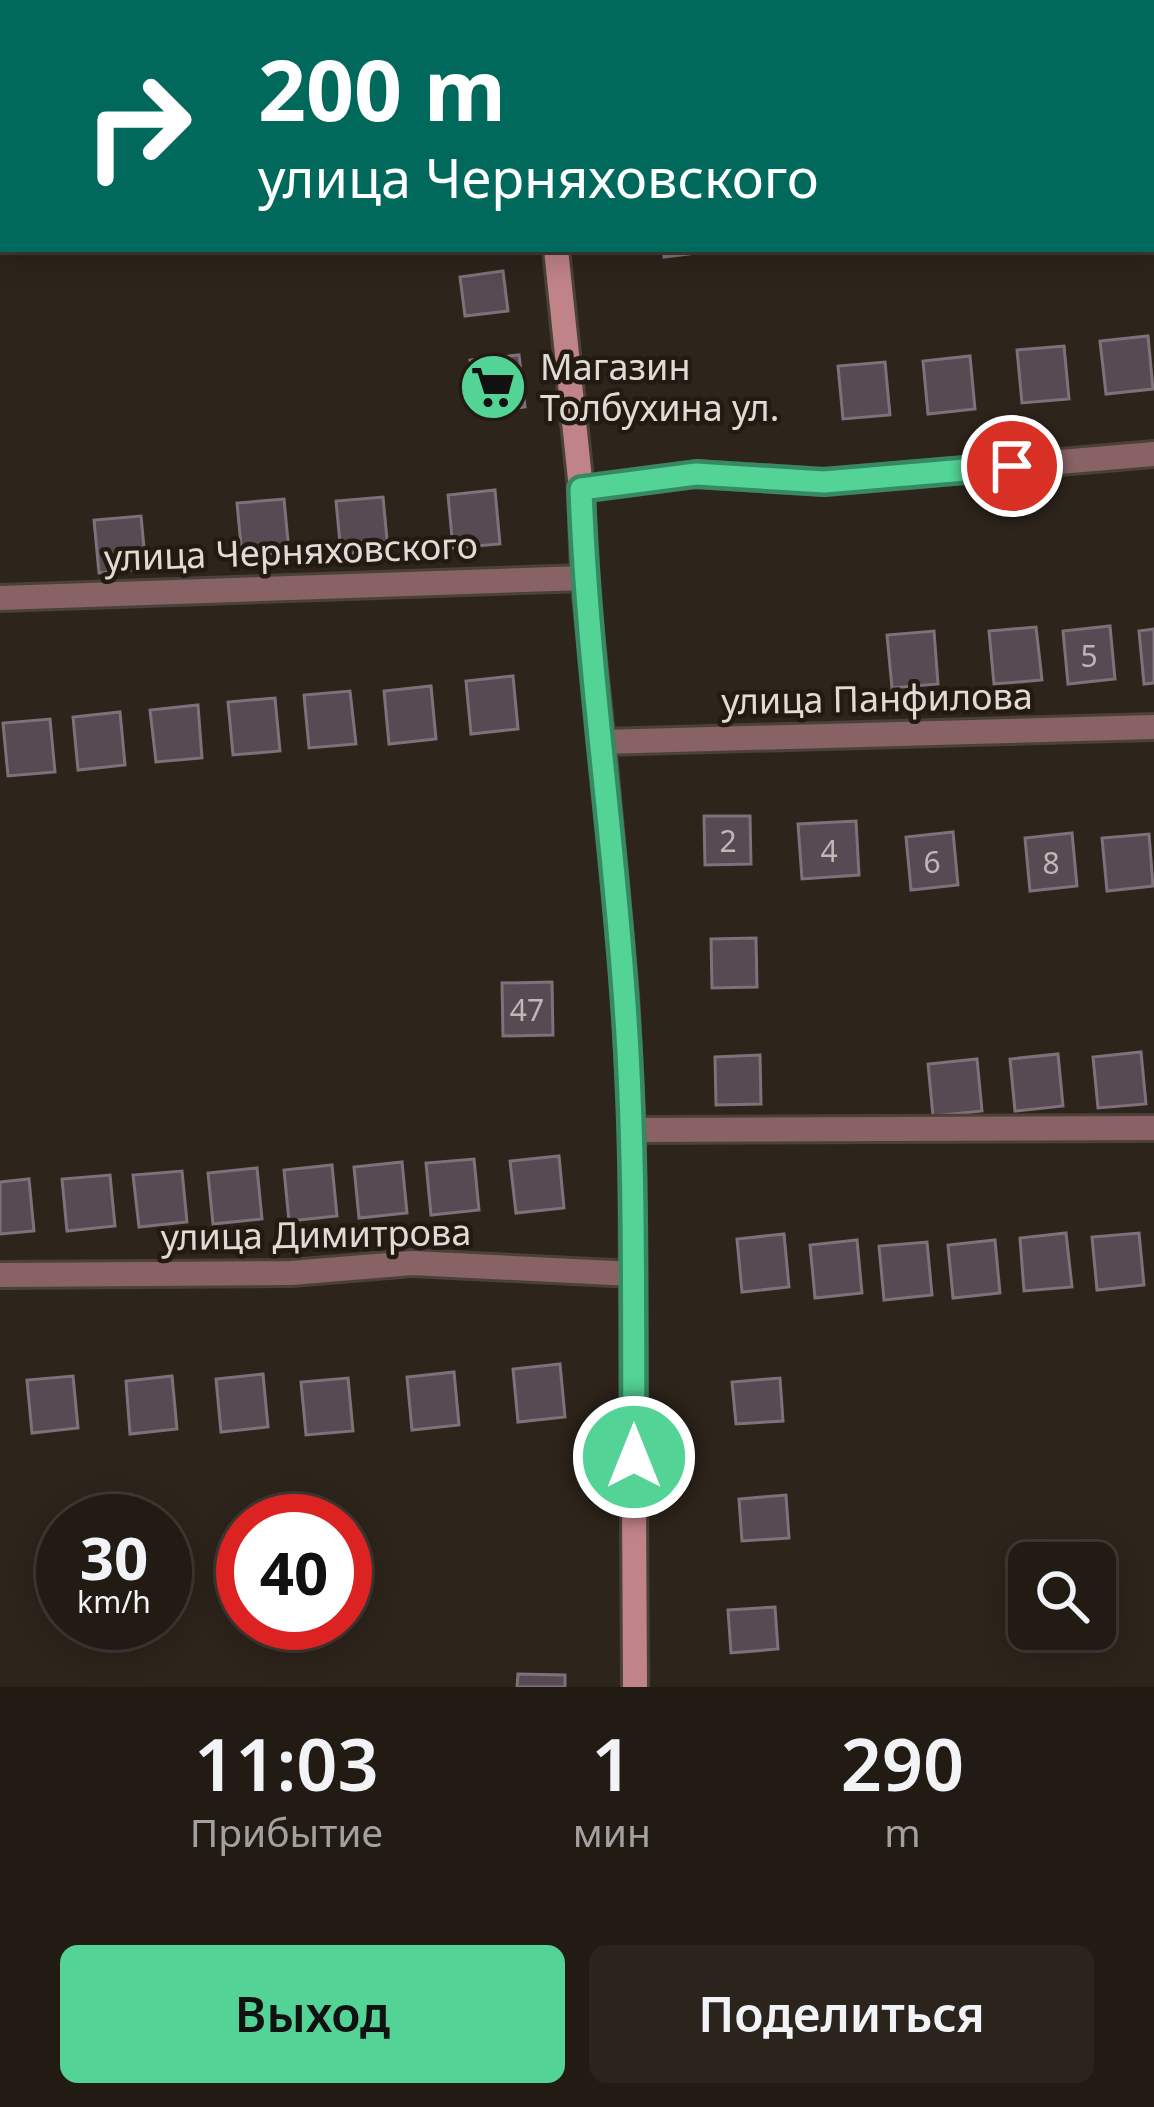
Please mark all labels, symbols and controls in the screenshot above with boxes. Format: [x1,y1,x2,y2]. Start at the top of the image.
text: 200 m [258,31,506,146]
icon: right [60,48,216,204]
text: улица Черняховского [258,140,819,214]
place label: Магазин Толбухина ул. [540,342,779,432]
supermarket icon: Магазин Толбухина ул. [458,352,528,422]
pin [961,415,1063,517]
icon: arrive [979,433,1045,499]
street label: улица Черняховского [103,520,479,582]
house number: 5 [1080,635,1098,676]
street label: улица Панфилова [721,671,1033,725]
house number: 2 [719,820,737,861]
house number: 4 [820,830,838,871]
house number: 6 [923,841,941,882]
house number: 8 [1042,842,1060,883]
house number: 47 [510,989,544,1030]
street label: улица Димитрова [160,1207,472,1261]
position arrow [571,1394,697,1520]
speed limit sign: 40 [216,1494,372,1650]
text: 30 [80,1516,148,1598]
map controls [1008,1542,1116,1650]
button: search [1008,1542,1116,1650]
text: km/h [77,1581,151,1622]
text: 11:03 [194,1714,379,1812]
text: 1 [591,1714,632,1812]
text: 290 [841,1714,964,1812]
text: Прибытие [190,1805,383,1858]
text: мин [573,1805,651,1858]
text: m [884,1805,921,1858]
button: Выход [60,1945,565,2083]
button: Поделиться [589,1945,1094,2083]

